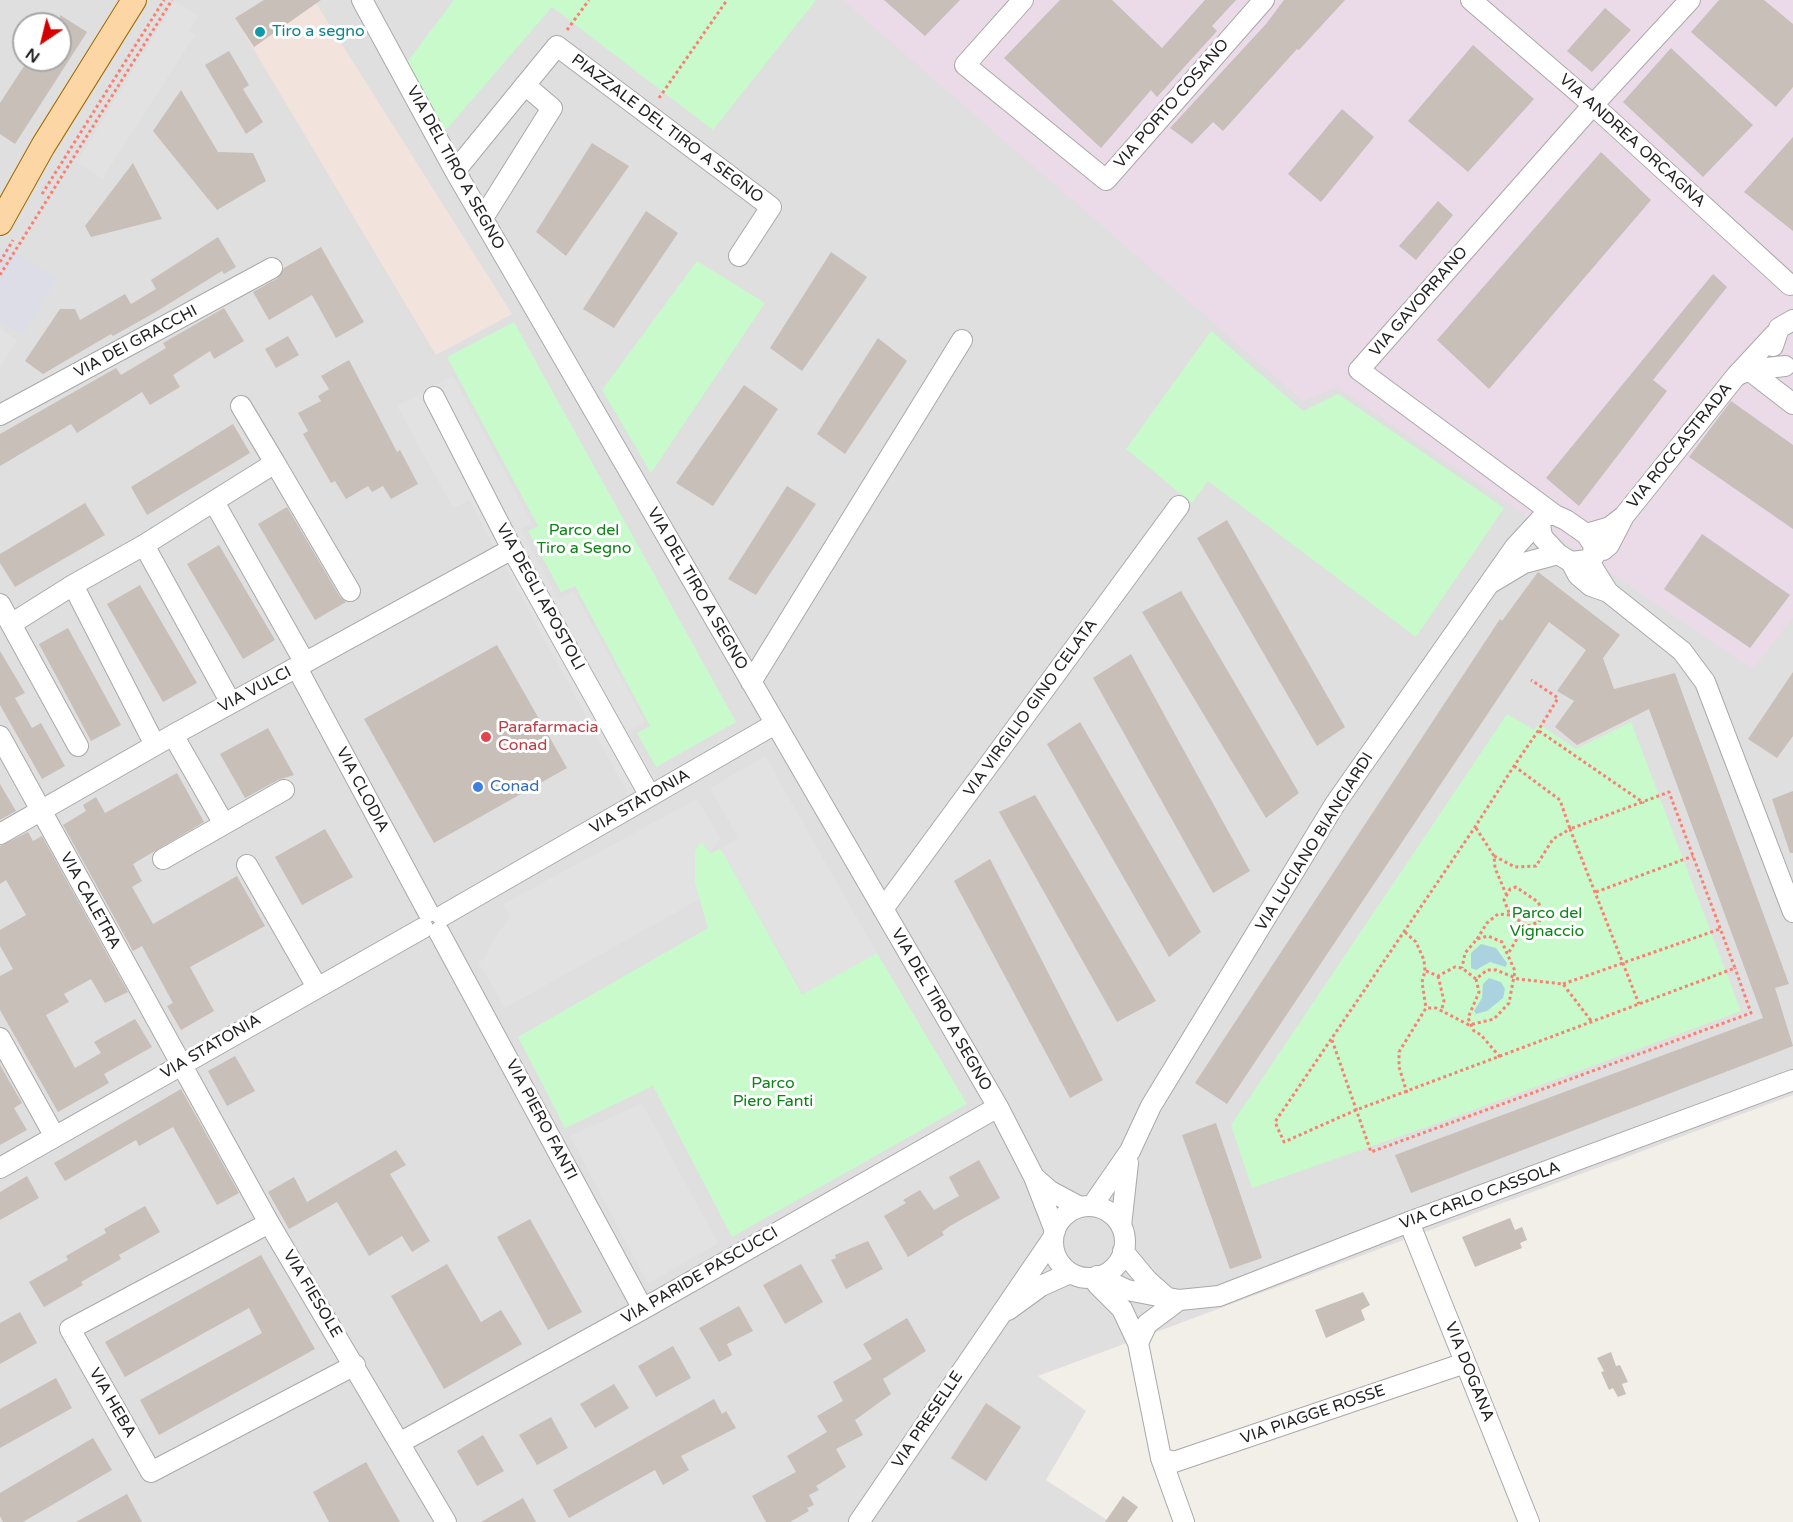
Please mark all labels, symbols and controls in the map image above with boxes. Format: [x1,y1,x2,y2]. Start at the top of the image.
north arrow [12,12,72,72]
place label: Tiro a segno [272,22,365,42]
marker: Tiro a segno [253,25,267,39]
street label: VIA PORTO COSANO [1111,36,1233,172]
text: N [22,43,44,67]
street label: PIAZZALE DEL TIRO A SEGNO [567,50,767,208]
street label: VIA ANDREA ORCAGNA [1555,70,1709,212]
street label: VIA DEL TIRO A SEGNO [402,83,508,253]
street label: VIA GAVORRANO [1366,243,1472,361]
street label: VIA DEI GRACCHI [71,301,201,383]
street label: VIA ROCCASTRADA [1623,379,1737,513]
street label: VIA DEL TIRO A SEGNO [643,504,751,674]
street label: VIA DEGLI APOSTOLI [492,520,588,674]
park label: Parco del Tiro a Segno [537,521,631,559]
street label: VIA VIRGILIO GINO CELATA [960,615,1102,801]
street label: VIA VULCI [215,663,295,717]
place label: Parafarmacia Conad [498,718,598,756]
marker: Parafarmacia Conad [479,730,493,744]
street label: VIA CLODIA [332,744,392,836]
street label: VIA LUCIANO BIANCIARDI [1252,749,1378,935]
street label: VIA STATONIA [587,766,693,838]
place label: Conad [490,777,539,797]
marker: Conad [471,780,485,794]
street label: VIA CALETRA [56,849,124,953]
park label: Parco del Vignaccio [1510,904,1584,942]
street label: VIA DEL TIRO A SEGNO [887,925,995,1095]
street label: VIA STATONIA [158,1011,264,1083]
street label: VIA PIERO FANTI [501,1056,581,1184]
park label: Parco Piero Fanti [733,1074,813,1112]
street label: VIA CARLO CASSOLA [1397,1158,1563,1234]
street label: VIA PARIDE PASCUCCI [618,1223,782,1329]
street label: VIA FIESOLE [278,1247,346,1341]
street label: VIA DOGANA [1440,1319,1498,1425]
street label: VIA HEBA [84,1365,140,1441]
street label: VIA PRESELLE [888,1368,968,1472]
street label: VIA PIAGGE ROSSE [1238,1381,1388,1449]

